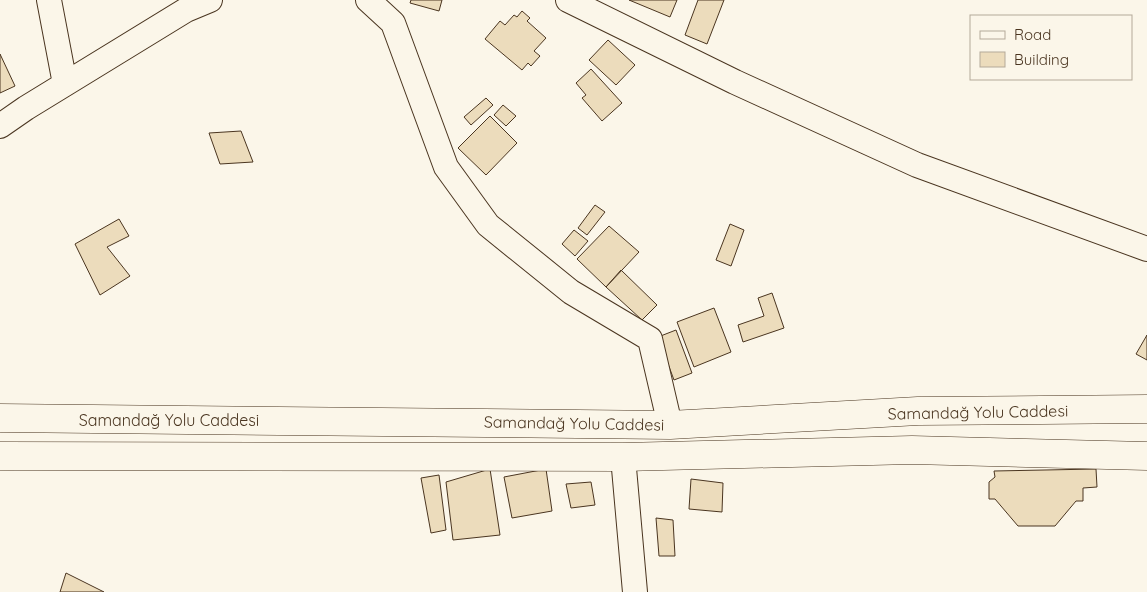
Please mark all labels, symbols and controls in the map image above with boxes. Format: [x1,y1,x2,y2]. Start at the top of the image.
legend [970,15,1132,80]
text: Road [1014,25,1051,44]
text: Building [1014,50,1069,69]
street label: Samandağ Yolu Caddesi [888,400,1068,424]
street label: Samandağ Yolu Caddesi [79,410,259,430]
street label: Samandağ Yolu Caddesi [484,411,664,435]

